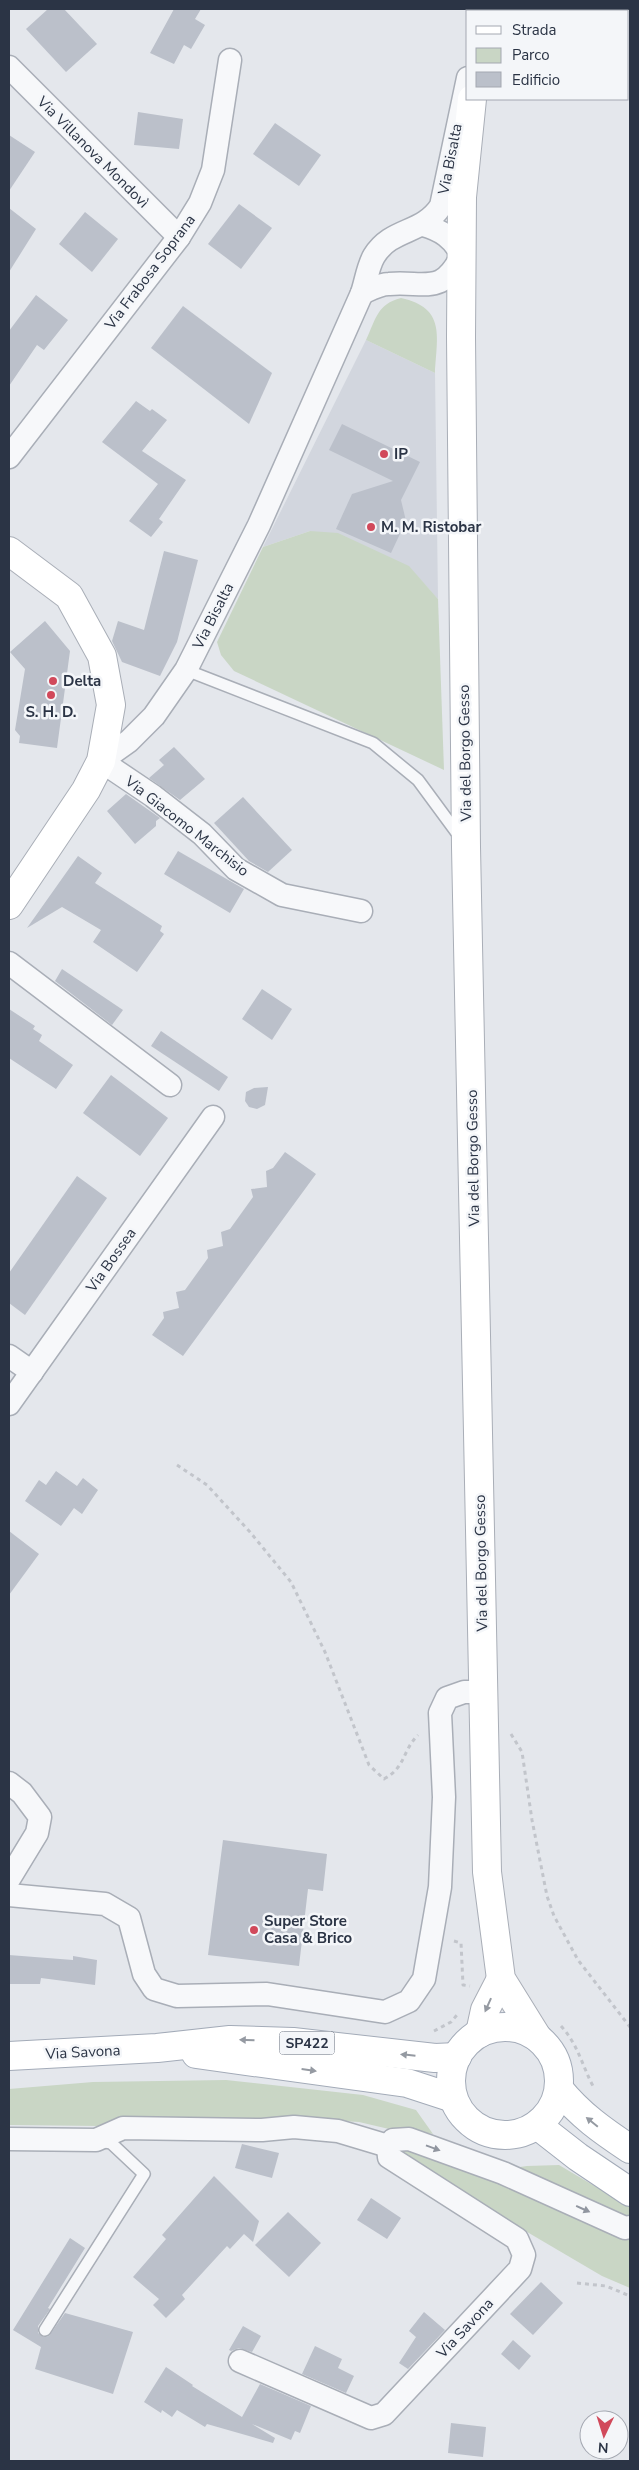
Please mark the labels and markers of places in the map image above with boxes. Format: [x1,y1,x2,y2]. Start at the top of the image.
place label: IP [394,444,408,464]
marker: IP [378,448,390,460]
place label: M. M. Ristobar [381,517,481,537]
marker: M. M. Ristobar [365,521,377,533]
place label: Delta [63,671,101,691]
marker: Delta [47,675,59,687]
marker: S. H. D. [45,689,57,701]
place label: S. H. D. [25,702,77,722]
place label: Super Store Casa & Brico [264,1911,353,1948]
marker: Super Store Casa & Brico [248,1924,260,1936]

